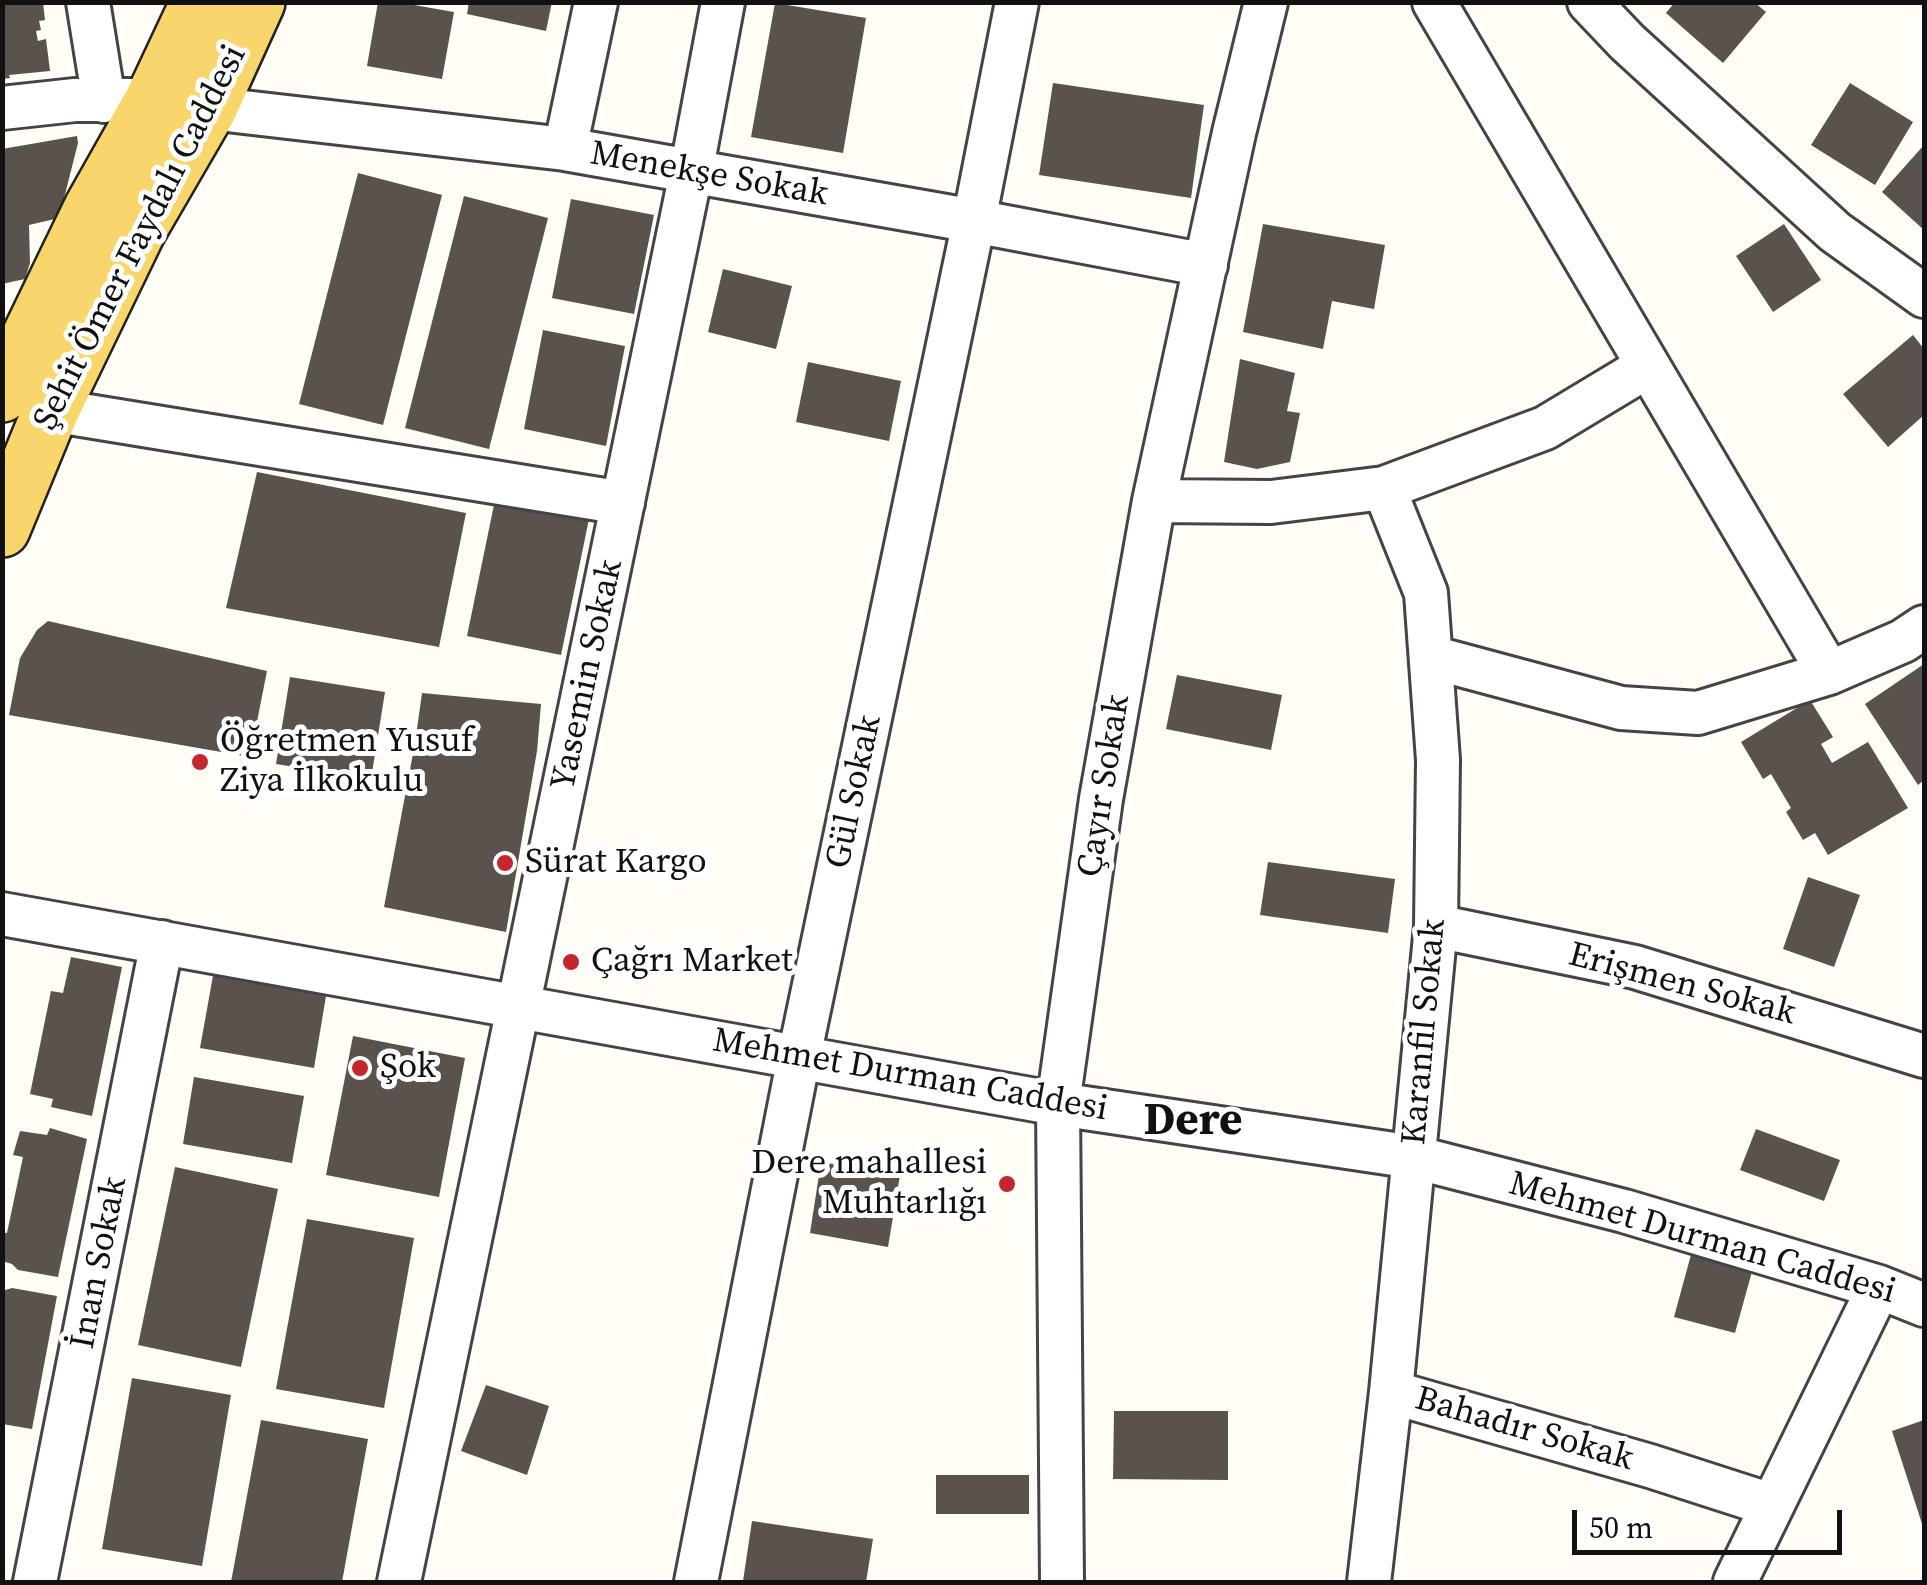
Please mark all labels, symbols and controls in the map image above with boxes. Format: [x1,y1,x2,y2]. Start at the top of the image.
street label: Şehit Ömer Faydalı Caddesi [25,39,257,437]
street label: Menekşe Sokak [587,133,831,217]
street label: Yasemin Sokak [543,556,633,794]
street label: Çayır Sokak [1070,692,1140,880]
street label: Gül Sokak [818,711,892,873]
place label: Öğretmen Yusuf Ziya İlkokulu [220,721,473,803]
marker: Öğretmen Yusuf Ziya İlkokulu [189,751,211,773]
place label: Sürat Kargo [525,842,707,884]
marker: Sürat Kargo [494,852,516,874]
street label: Karanfil Sokak [1394,917,1456,1147]
street label: Erişmen Sokak [1564,935,1800,1035]
place label: Çağrı Market [591,941,793,983]
marker: Çağrı Market [560,951,582,973]
street label: Mehmet Durman Caddesi [709,1021,1111,1131]
place label: Şok [380,1047,436,1089]
marker: Şok [349,1057,371,1079]
district label: Dere [1144,1095,1242,1149]
place label: Dere mahallesi Muhtarlığı [751,1143,987,1225]
street label: Mehmet Durman Caddesi [1504,1164,1900,1314]
marker: Dere mahallesi Muhtarlığı [996,1173,1018,1195]
street label: İnan Sokak [63,1174,137,1352]
street label: Bahadır Sokak [1410,1379,1638,1481]
scale bar [1577,1490,1847,1552]
text: 50 m [1589,1507,1653,1548]

